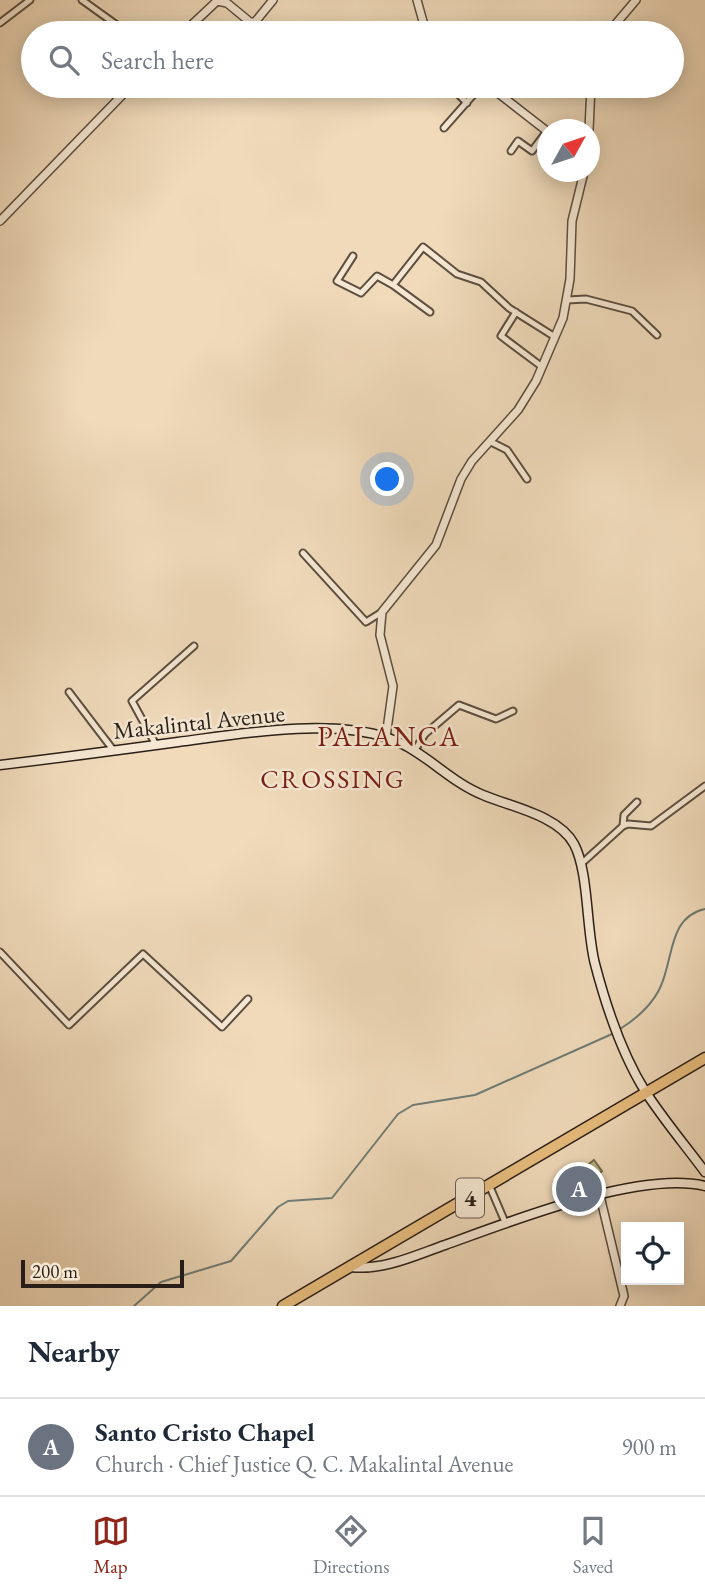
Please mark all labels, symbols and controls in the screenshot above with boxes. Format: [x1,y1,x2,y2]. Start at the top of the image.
search box [21,21,684,98]
icon: search [45,41,83,79]
text: Search here [101,43,214,77]
north arrow [537,119,600,182]
your location [370,462,404,496]
street label: Makalintal Avenue [112,697,286,746]
district label: PALANCA [317,718,461,754]
district label: CROSSING [260,762,406,796]
pin: A [556,1163,602,1215]
road number: 4 [456,1178,484,1218]
map controls [621,1222,684,1285]
button: locate [621,1222,684,1285]
scale bar [21,1257,184,1289]
text: 200 m [32,1259,78,1284]
text: Nearby [28,1332,120,1371]
text: Santo Cristo Chapel [95,1415,315,1449]
text: A [43,1432,59,1462]
text: 900 m [621,1432,677,1462]
text: Church · Chief Justice Q. C. Makalintal Avenue [95,1449,514,1479]
tab: Map [92,1512,130,1579]
tab: Directions [313,1512,389,1579]
tab: Saved [573,1512,613,1579]

